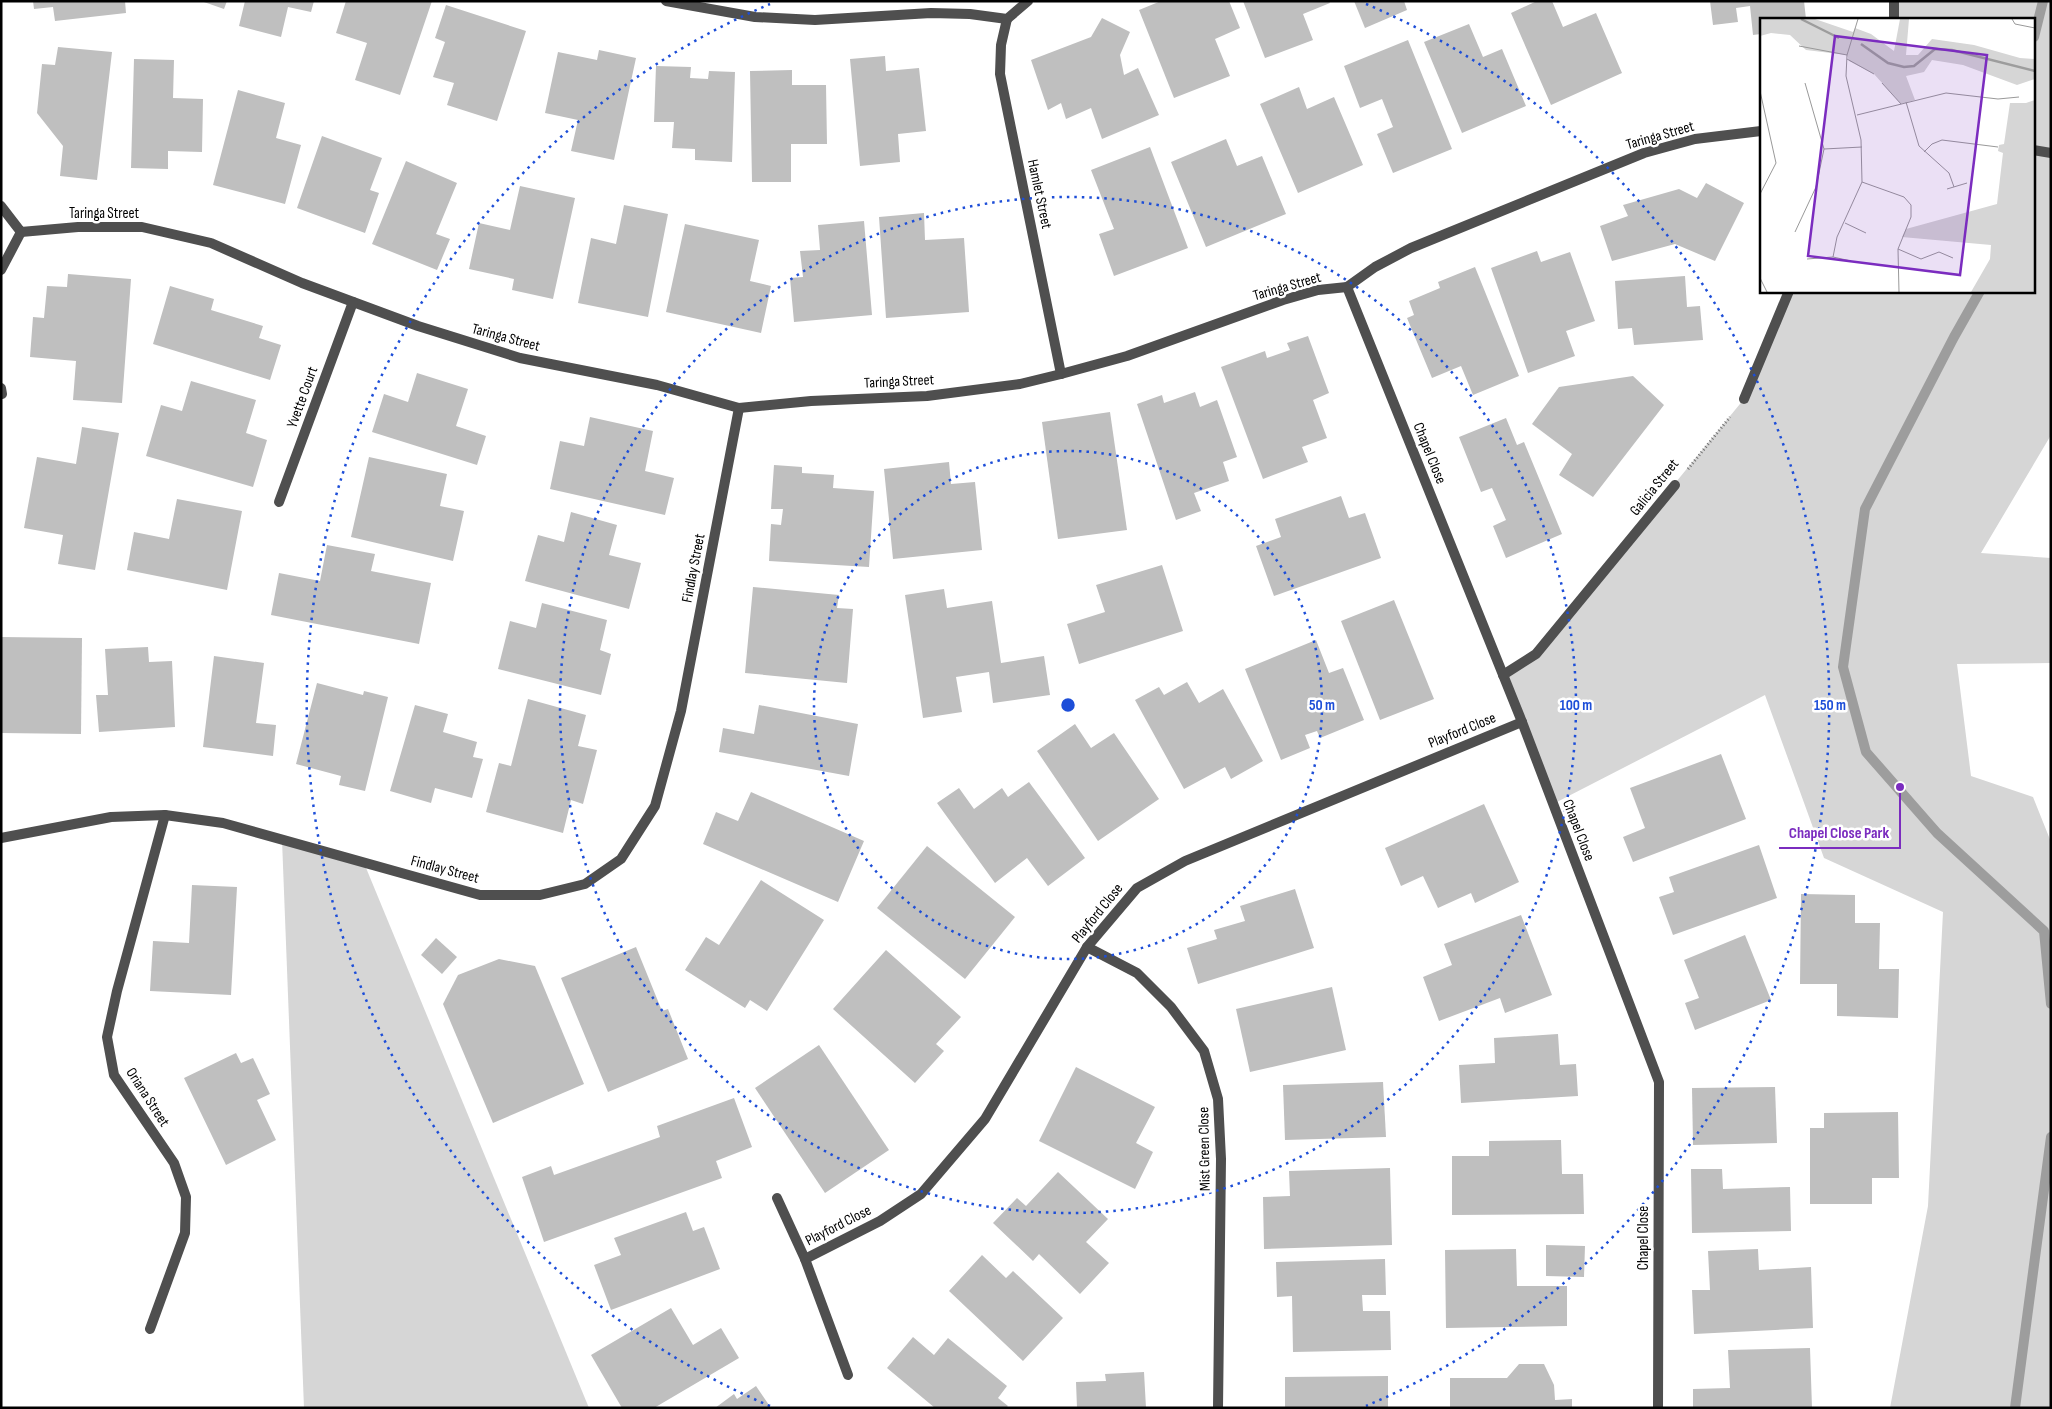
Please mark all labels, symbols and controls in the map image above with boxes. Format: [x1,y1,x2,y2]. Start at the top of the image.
inset map [1760,18,2034,292]
street label: Taringa Street [1624,117,1697,154]
street label: Hamlet Street [1023,158,1056,231]
street label: Taringa Street [69,204,139,223]
street label: Taringa Street [1251,268,1324,305]
street label: Taringa Street [470,319,543,356]
street label: Yvette Court [283,364,322,430]
street label: Taringa Street [864,370,935,393]
street label: Chapel Close [1409,420,1450,487]
street label: Galicia Street [1626,455,1683,520]
street label: Findlay Street [678,532,710,604]
centre of rings [1059,696,1077,714]
text: 50 m [1309,696,1335,715]
text: 100 m [1560,696,1592,715]
text: 150 m [1814,696,1846,715]
street label: Playford Close [1426,708,1499,753]
street label: Chapel Close [1558,797,1599,864]
callout: Chapel Close Park [1779,817,1900,848]
text: Chapel Close Park [1789,824,1890,843]
street label: Findlay Street [409,851,481,888]
street label: Playford Close [1068,880,1127,947]
street label: Oriana Street [122,1064,174,1131]
street label: Mist Green Close [1194,1107,1215,1191]
street label: Playford Close [802,1201,874,1250]
street label: Chapel Close [1634,1206,1653,1270]

